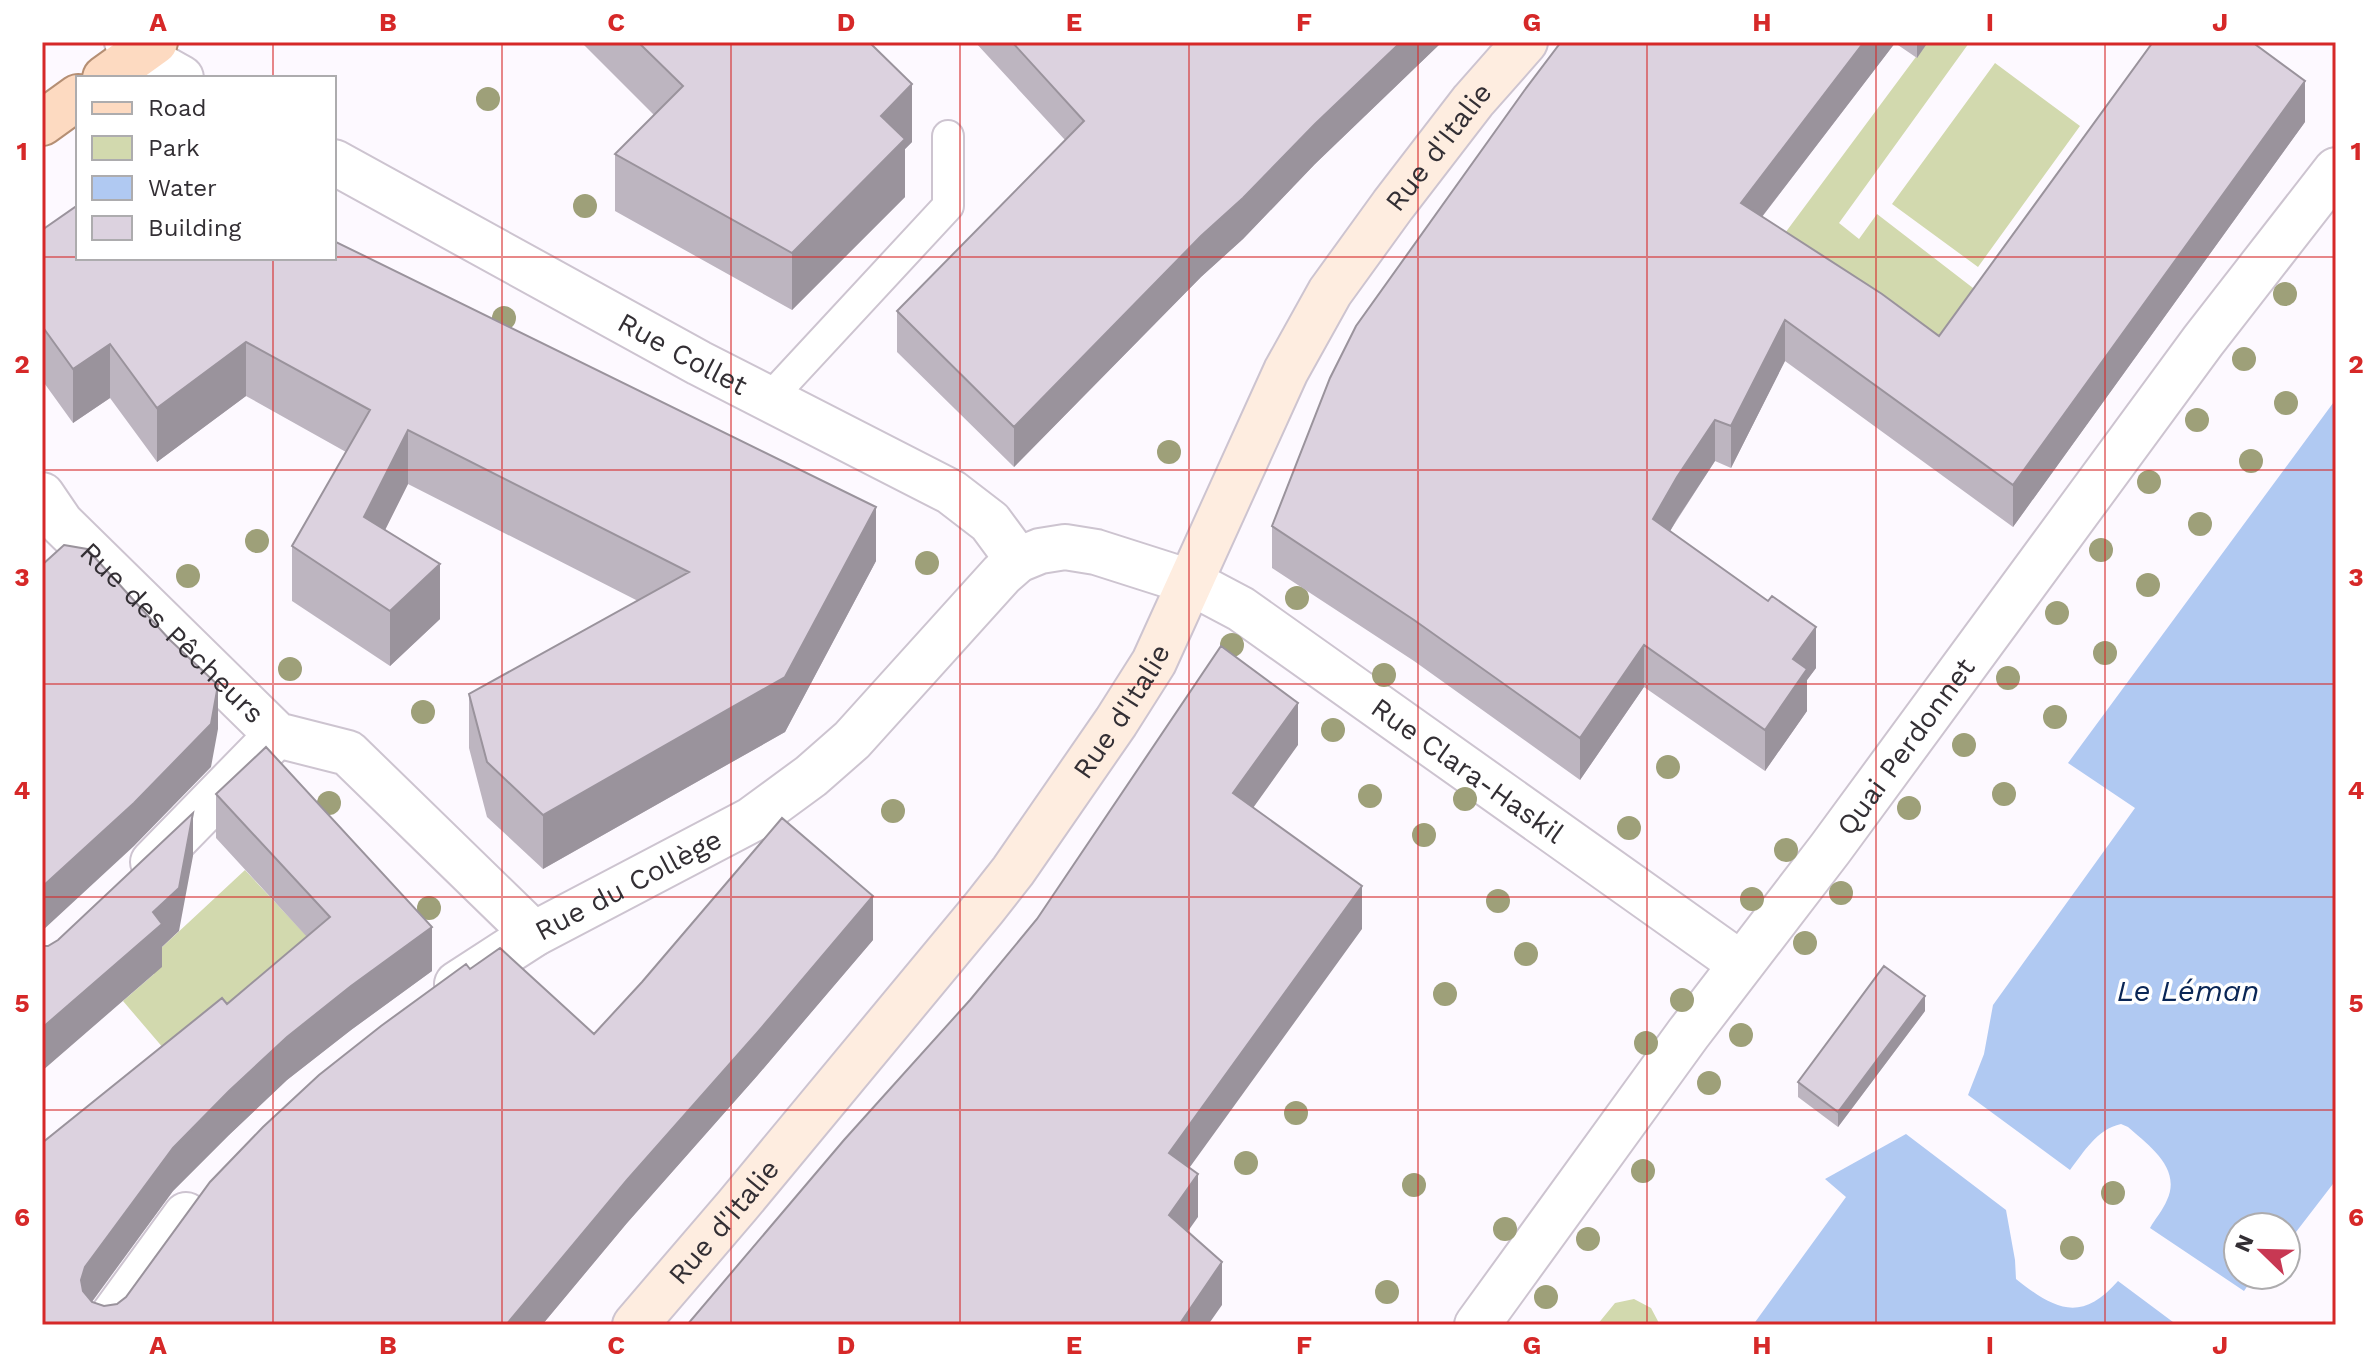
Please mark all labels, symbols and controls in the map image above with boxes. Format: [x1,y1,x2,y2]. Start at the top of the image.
text: A [149,7,167,37]
text: B [379,7,397,37]
text: C [607,7,625,37]
text: D [837,7,855,37]
text: E [1066,7,1082,37]
text: F [1296,7,1312,37]
text: G [1523,7,1541,37]
text: H [1752,7,1772,37]
text: I [1986,7,1994,37]
text: J [2212,7,2228,37]
legend [76,76,336,260]
street label: Rue d'Italie [1378,76,1498,218]
text: Road [148,94,207,122]
text: Park [148,134,200,162]
text: 1 [16,136,28,166]
text: 1 [2350,136,2362,166]
text: Water [148,174,217,202]
text: Building [148,214,241,242]
street label: Rue Collet [612,305,753,402]
text: 2 [14,349,30,379]
text: 2 [2348,349,2364,379]
street label: Rue des Pêcheurs [74,535,271,730]
text: 3 [14,562,30,592]
text: 3 [2348,562,2364,592]
street label: Rue d'Italie [1066,639,1176,785]
street label: Quai Perdonnet [1829,651,1981,841]
street label: Rue Clara-Haskil [1365,690,1571,850]
text: 4 [14,775,31,805]
text: 4 [2348,775,2365,805]
street label: Rue du Collège [529,822,727,947]
water label: Le Léman [2117,973,2259,1008]
text: 5 [14,988,30,1018]
text: 5 [2348,988,2364,1018]
street label: Rue d'Italie [661,1152,785,1291]
text: 6 [14,1202,30,1232]
text: 6 [2348,1202,2364,1232]
north arrow [2222,1211,2302,1291]
text: N [2229,1231,2259,1256]
text: A [149,1330,167,1360]
text: B [379,1330,397,1360]
text: C [607,1330,625,1360]
text: D [837,1330,855,1360]
text: E [1066,1330,1082,1360]
text: F [1296,1330,1312,1360]
text: G [1523,1330,1541,1360]
text: H [1752,1330,1772,1360]
text: I [1986,1330,1994,1360]
text: J [2212,1330,2228,1360]

